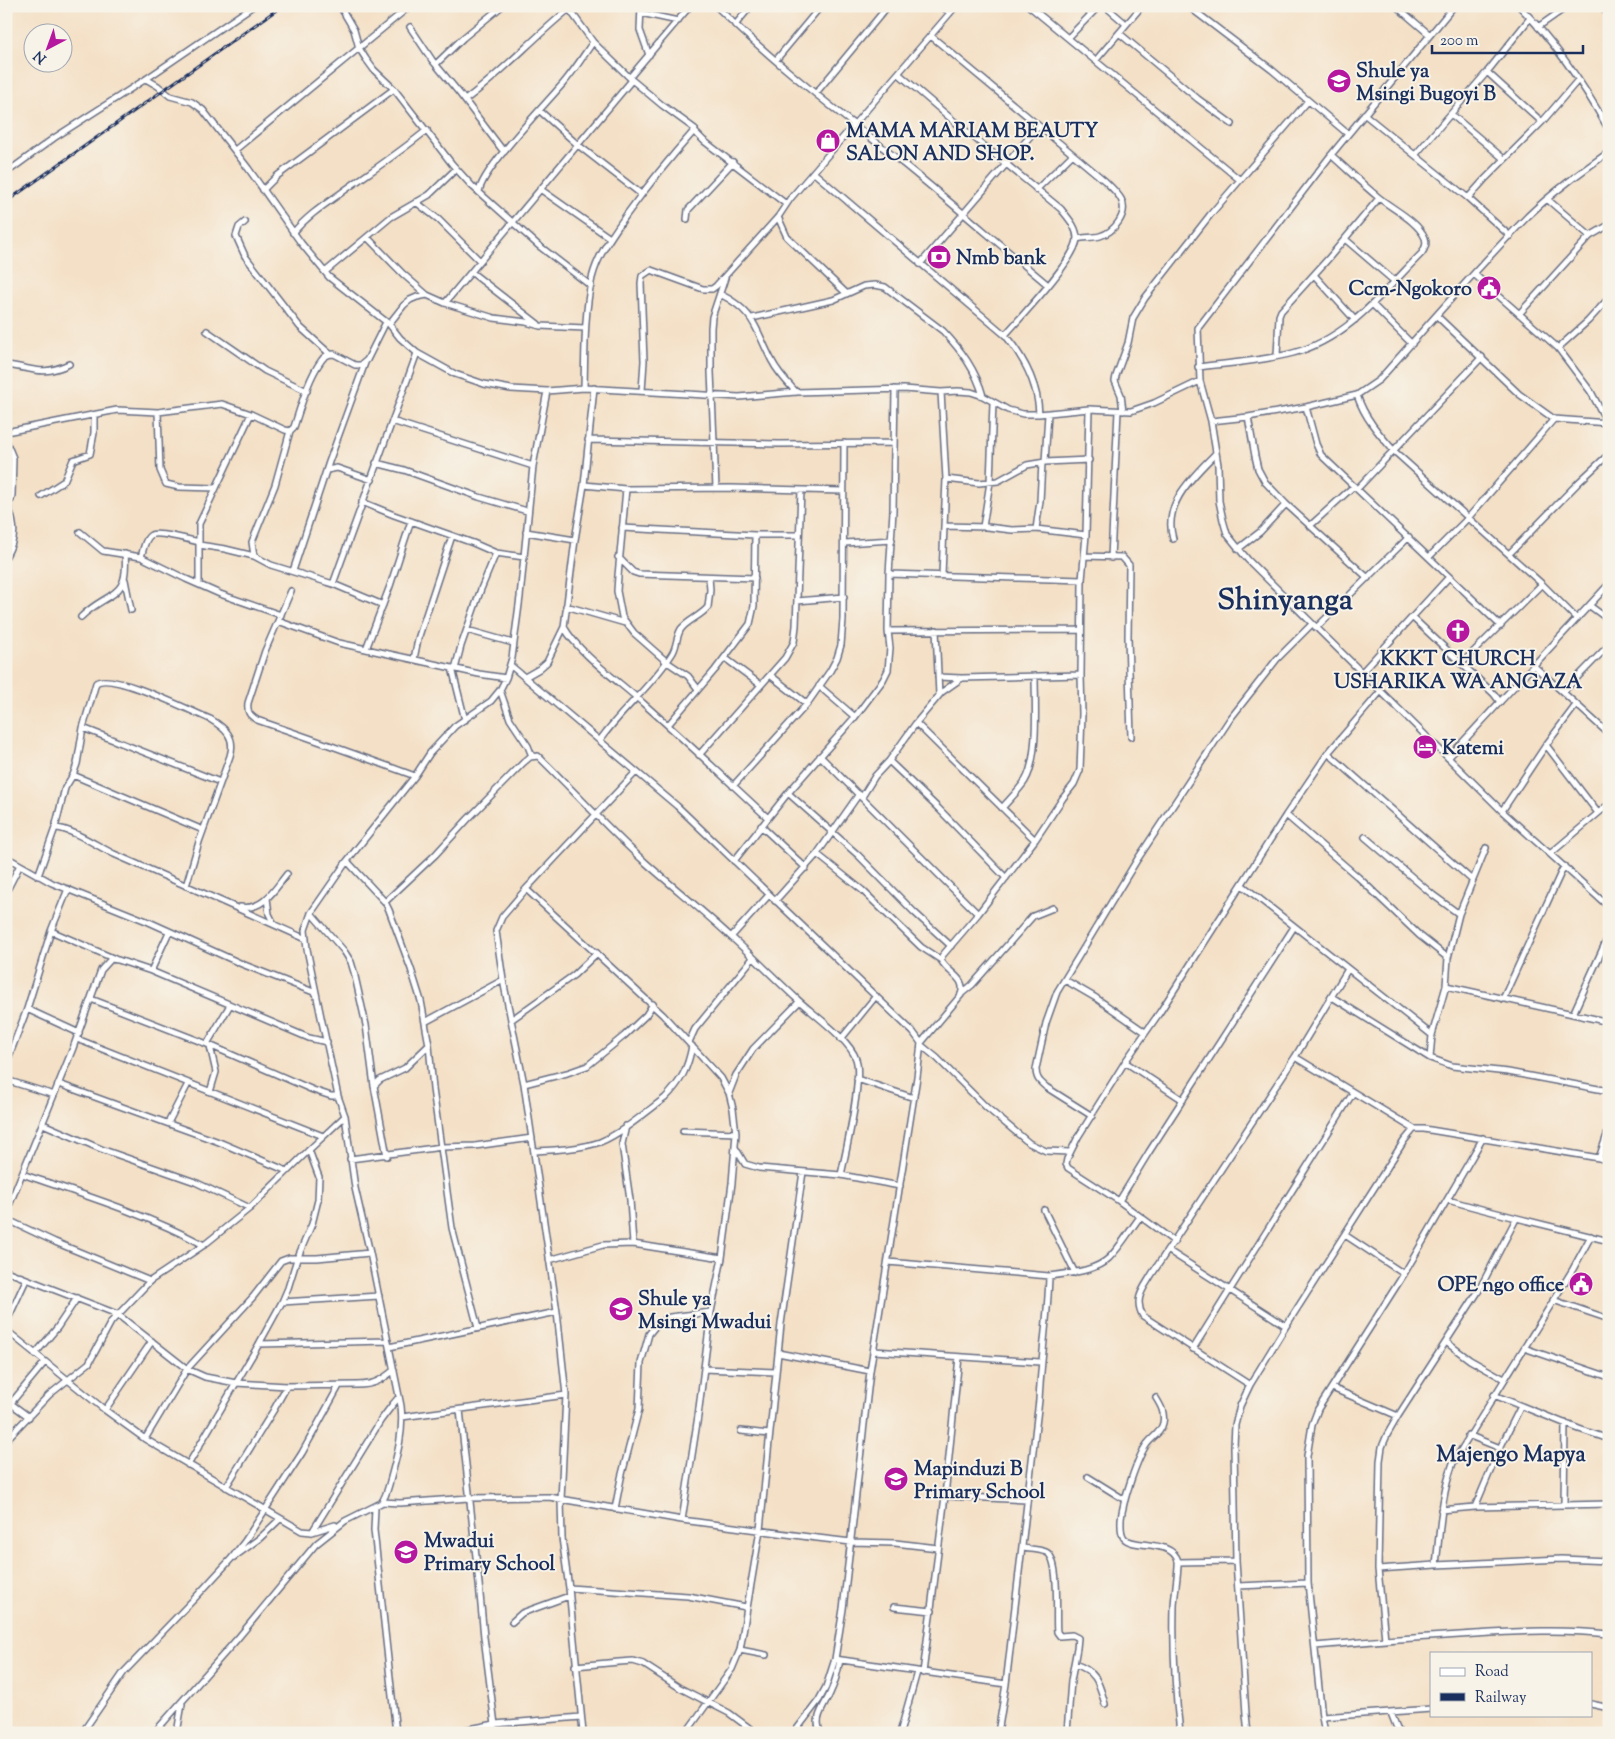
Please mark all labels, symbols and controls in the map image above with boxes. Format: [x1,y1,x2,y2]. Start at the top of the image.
north arrow [22,22,72,72]
scale bar [1432,22,1584,54]
text: 200 m [1440,31,1479,52]
text: N [30,45,52,68]
place label: Shule ya Msingi Bugoyi B [1356,58,1496,110]
school or university icon: Shule ya Msingi Bugoyi B [1326,68,1352,94]
place label: MAMA MARIAM BEAUTY SALON AND SHOP. [846,118,1099,170]
shop icon: MAMA MARIAM BEAUTY SALON AND SHOP. [815,128,841,154]
bank icon: Nmb bank [926,244,952,270]
place label: Nmb bank [956,245,1046,274]
public building icon: Ccm-Ngokoro [1476,275,1502,301]
place label: Ccm-Ngokoro [1348,276,1472,305]
district label: Shinyanga [1217,580,1353,623]
church icon: KKKT CHURCH USHARIKA WA ANGAZA [1445,618,1471,644]
place label: KKKT CHURCH USHARIKA WA ANGAZA [1334,646,1583,698]
hotel icon: Katemi [1412,734,1438,760]
place label: Katemi [1442,735,1504,764]
public building icon: OPE ngo office [1568,1271,1594,1297]
place label: OPE ngo office [1437,1272,1564,1301]
place label: Shule ya Msingi Mwadui [638,1286,772,1338]
school or university icon: Shule ya Msingi Mwadui [608,1296,634,1322]
district label: Majengo Mapya [1436,1440,1587,1472]
place label: Mapinduzi B Primary School [914,1456,1046,1508]
school or university icon: Mapinduzi B Primary School [883,1466,909,1492]
place label: Mwadui Primary School [424,1528,556,1580]
school or university icon: Mwadui Primary School [393,1539,419,1565]
legend [1430,1652,1592,1716]
text: Road [1475,1662,1509,1683]
text: Railway [1475,1688,1527,1709]

